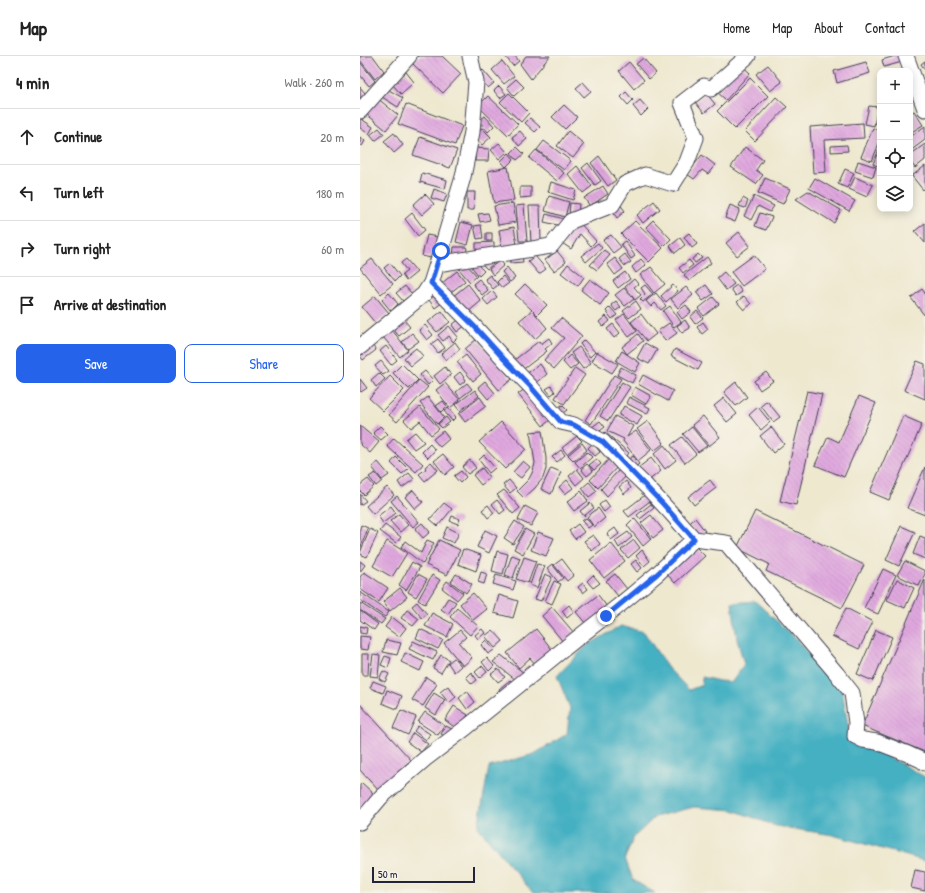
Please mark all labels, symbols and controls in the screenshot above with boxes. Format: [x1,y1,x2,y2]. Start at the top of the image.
text: Map [20,15,47,41]
text: Home [723,18,750,37]
text: Map [772,18,792,37]
text: About [814,18,843,37]
text: Contact [865,18,905,37]
map controls [877,68,913,212]
button: + [877,68,913,104]
text: 4 min [16,71,49,94]
text: Walk · 260 m [285,73,344,91]
button: − [877,104,913,140]
icon: ahead [16,126,38,148]
text: Continue [54,126,102,147]
text: 20 m [320,128,344,146]
button: locate [877,140,913,176]
button: layers [877,176,913,212]
icon: left [16,182,38,204]
text: Turn left [54,182,104,203]
text: 180 m [316,184,344,202]
icon: right [16,238,38,260]
text: Turn right [54,238,110,259]
text: 60 m [321,240,344,258]
route start [432,242,450,260]
icon: arrive [16,294,38,316]
text: Arrive at destination [54,294,166,315]
button: Save [16,344,176,383]
button: Share [184,344,344,383]
route end [597,607,615,625]
scale bar [372,865,475,884]
text: 50 m [378,867,398,881]

